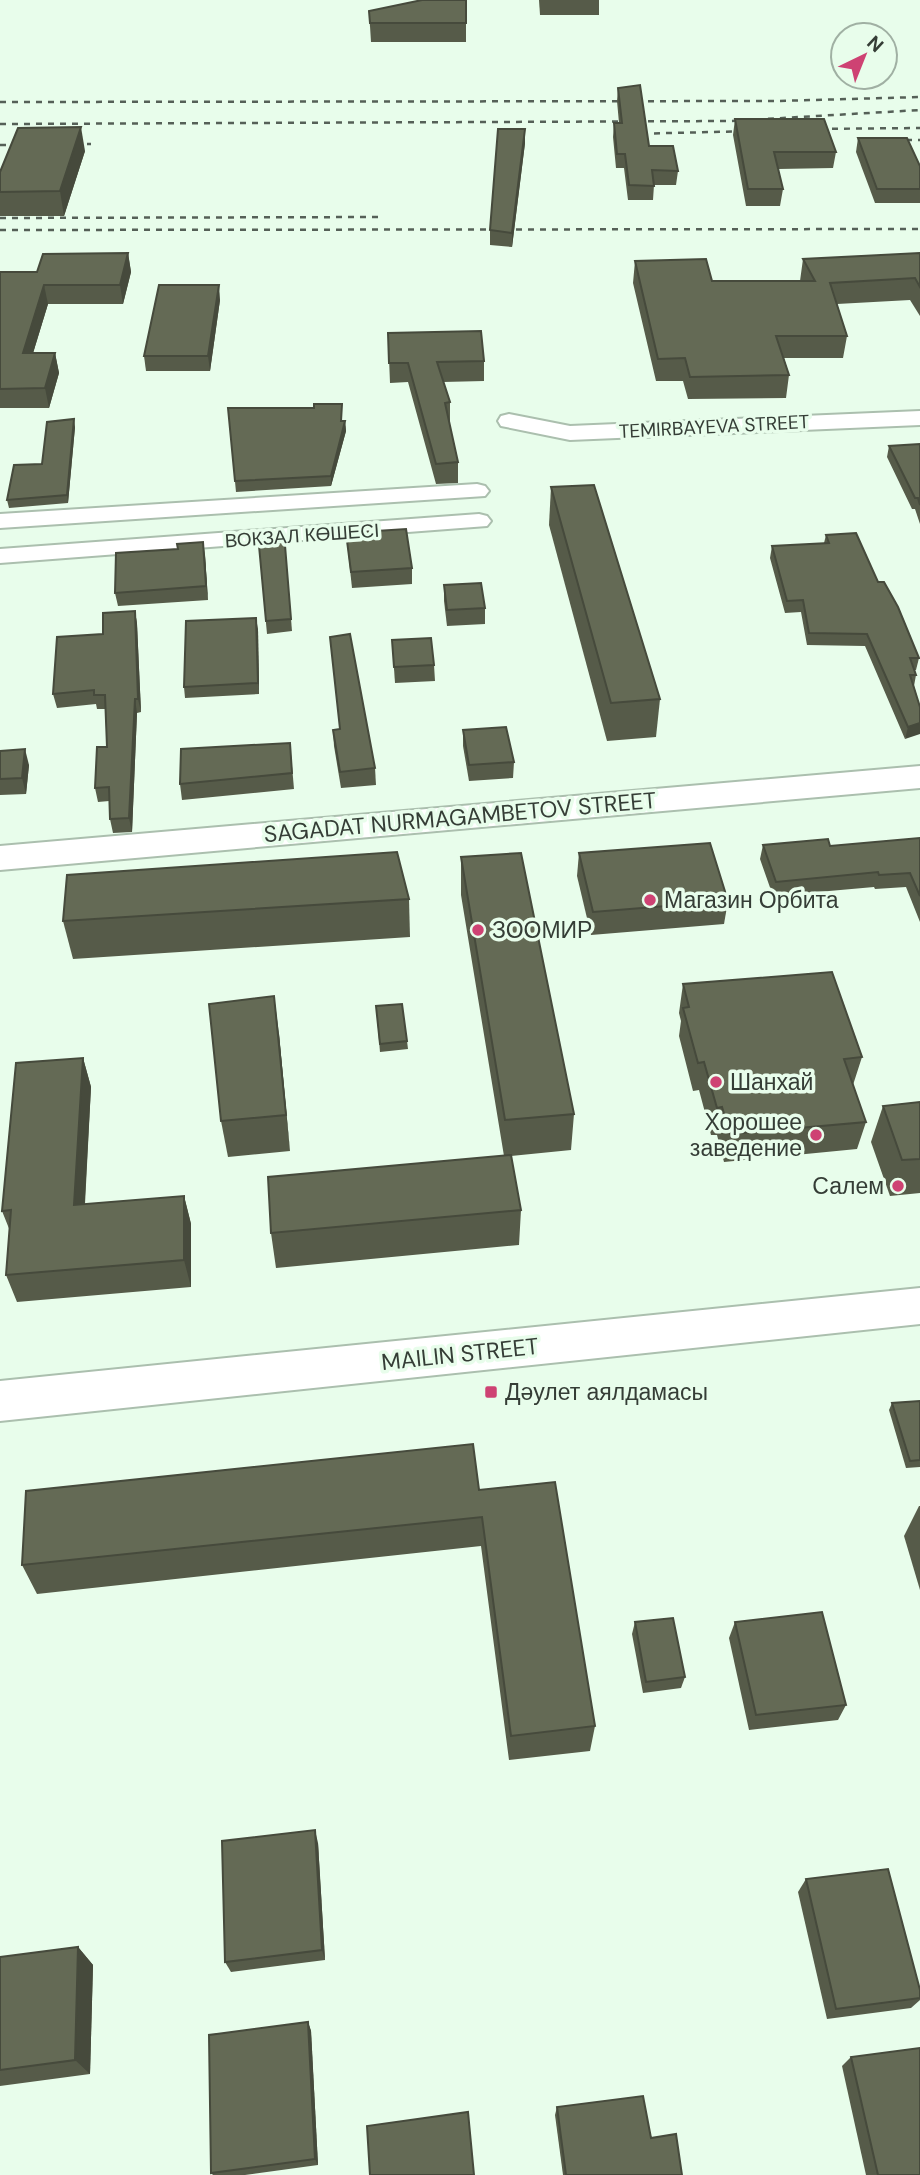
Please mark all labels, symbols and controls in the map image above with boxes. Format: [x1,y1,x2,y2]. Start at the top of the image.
north arrow [829,21,899,91]
text: N [862,30,889,58]
street label: TEMIRBAYEVA STREET [618,409,810,444]
street label: ВОКЗАЛ КӨШЕСІ [224,518,380,553]
street label: SAGADAT NURMAGAMBETOV STREET [262,785,658,849]
place label: Магазин Орбита [664,885,839,915]
marker: Магазин Орбита [642,892,658,908]
place label: ЗООМИР [492,915,592,945]
marker: ЗООМИР [470,922,486,938]
place label: Шанхай [730,1067,813,1097]
marker: Шанхай [708,1074,724,1090]
place label: Хорошее заведение [690,1107,802,1163]
marker: Хорошее заведение [808,1127,824,1143]
place label: Салем [812,1171,884,1201]
marker: Салем [890,1178,906,1194]
street label: MAILIN STREET [380,1331,540,1377]
place label: Дәулет аялдамасы [505,1377,708,1407]
marker: Дәулет аялдамасы [483,1384,499,1400]

